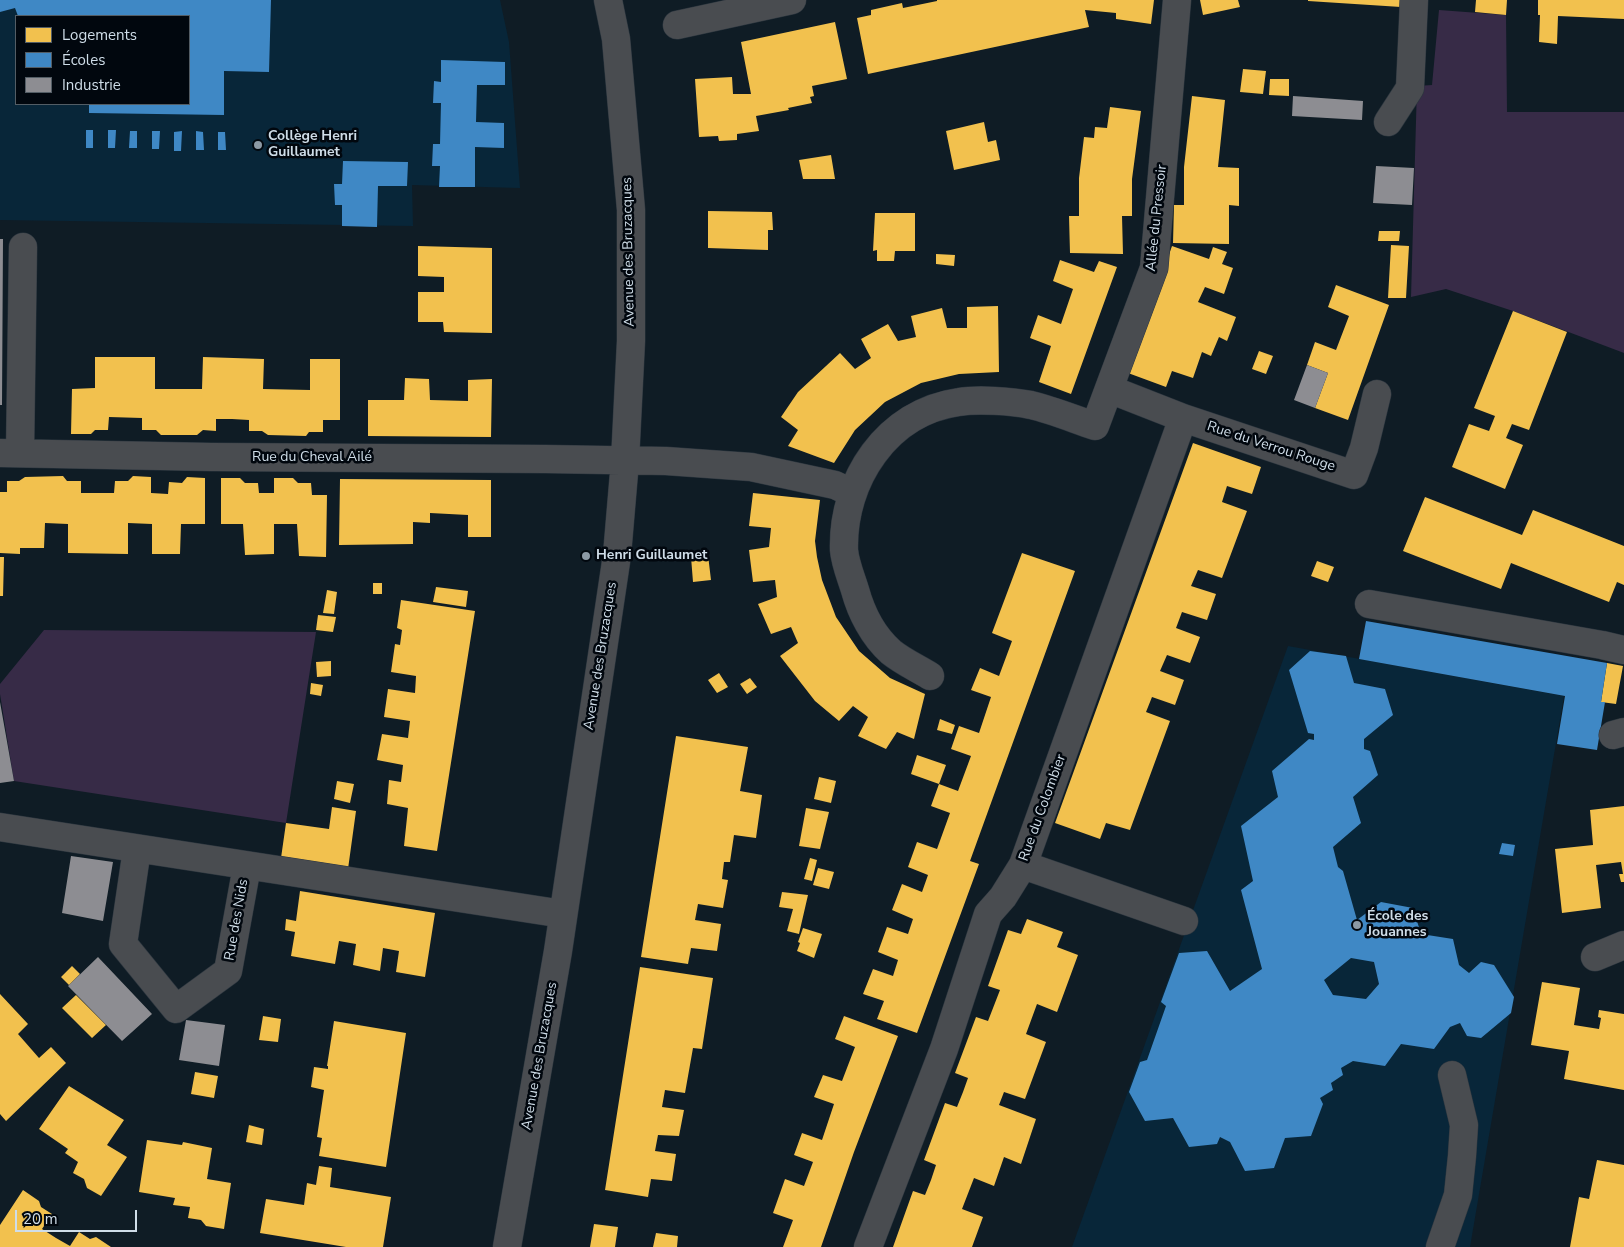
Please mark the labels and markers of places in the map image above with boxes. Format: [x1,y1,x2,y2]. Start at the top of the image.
place label: Collège Henri Guillaumet [268,129,357,162]
marker: Collège Henri Guillaumet [252,139,264,151]
place label: Henri Guillaumet [596,548,707,564]
marker: Henri Guillaumet [580,550,592,562]
place label: École des Jouannes [1367,909,1428,942]
marker: École des Jouannes [1351,919,1363,931]

